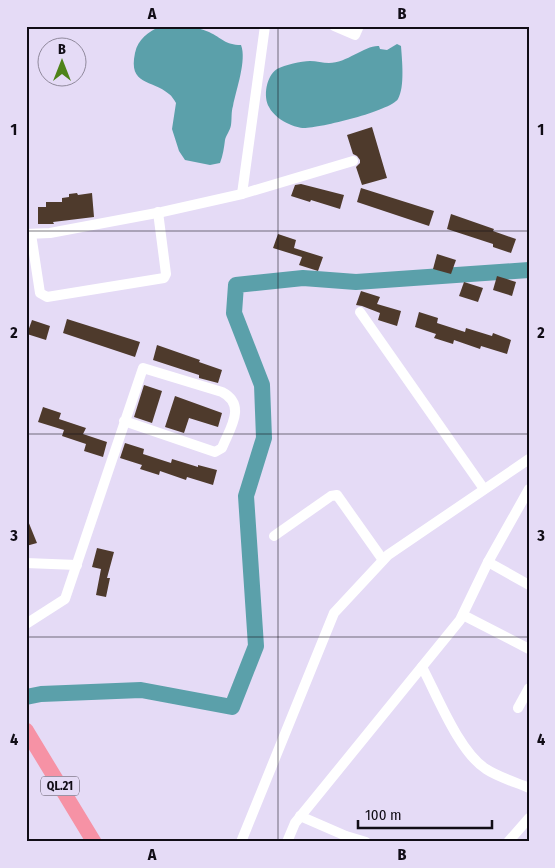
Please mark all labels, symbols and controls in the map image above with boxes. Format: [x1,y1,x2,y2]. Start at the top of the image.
text: A [147,4,157,23]
text: B [398,4,407,23]
north arrow [38,38,88,88]
text: B [58,41,66,58]
text: 1 [11,120,17,139]
text: 1 [538,120,544,139]
text: 2 [9,323,18,342]
text: 2 [536,323,545,342]
text: 3 [9,526,18,545]
text: 3 [536,526,545,545]
text: 4 [10,730,18,749]
text: 4 [537,730,545,749]
road number: QL.21 [41,776,79,796]
scale bar [358,798,491,830]
text: 100 m [365,806,402,824]
text: A [147,845,157,864]
text: B [398,845,407,864]

